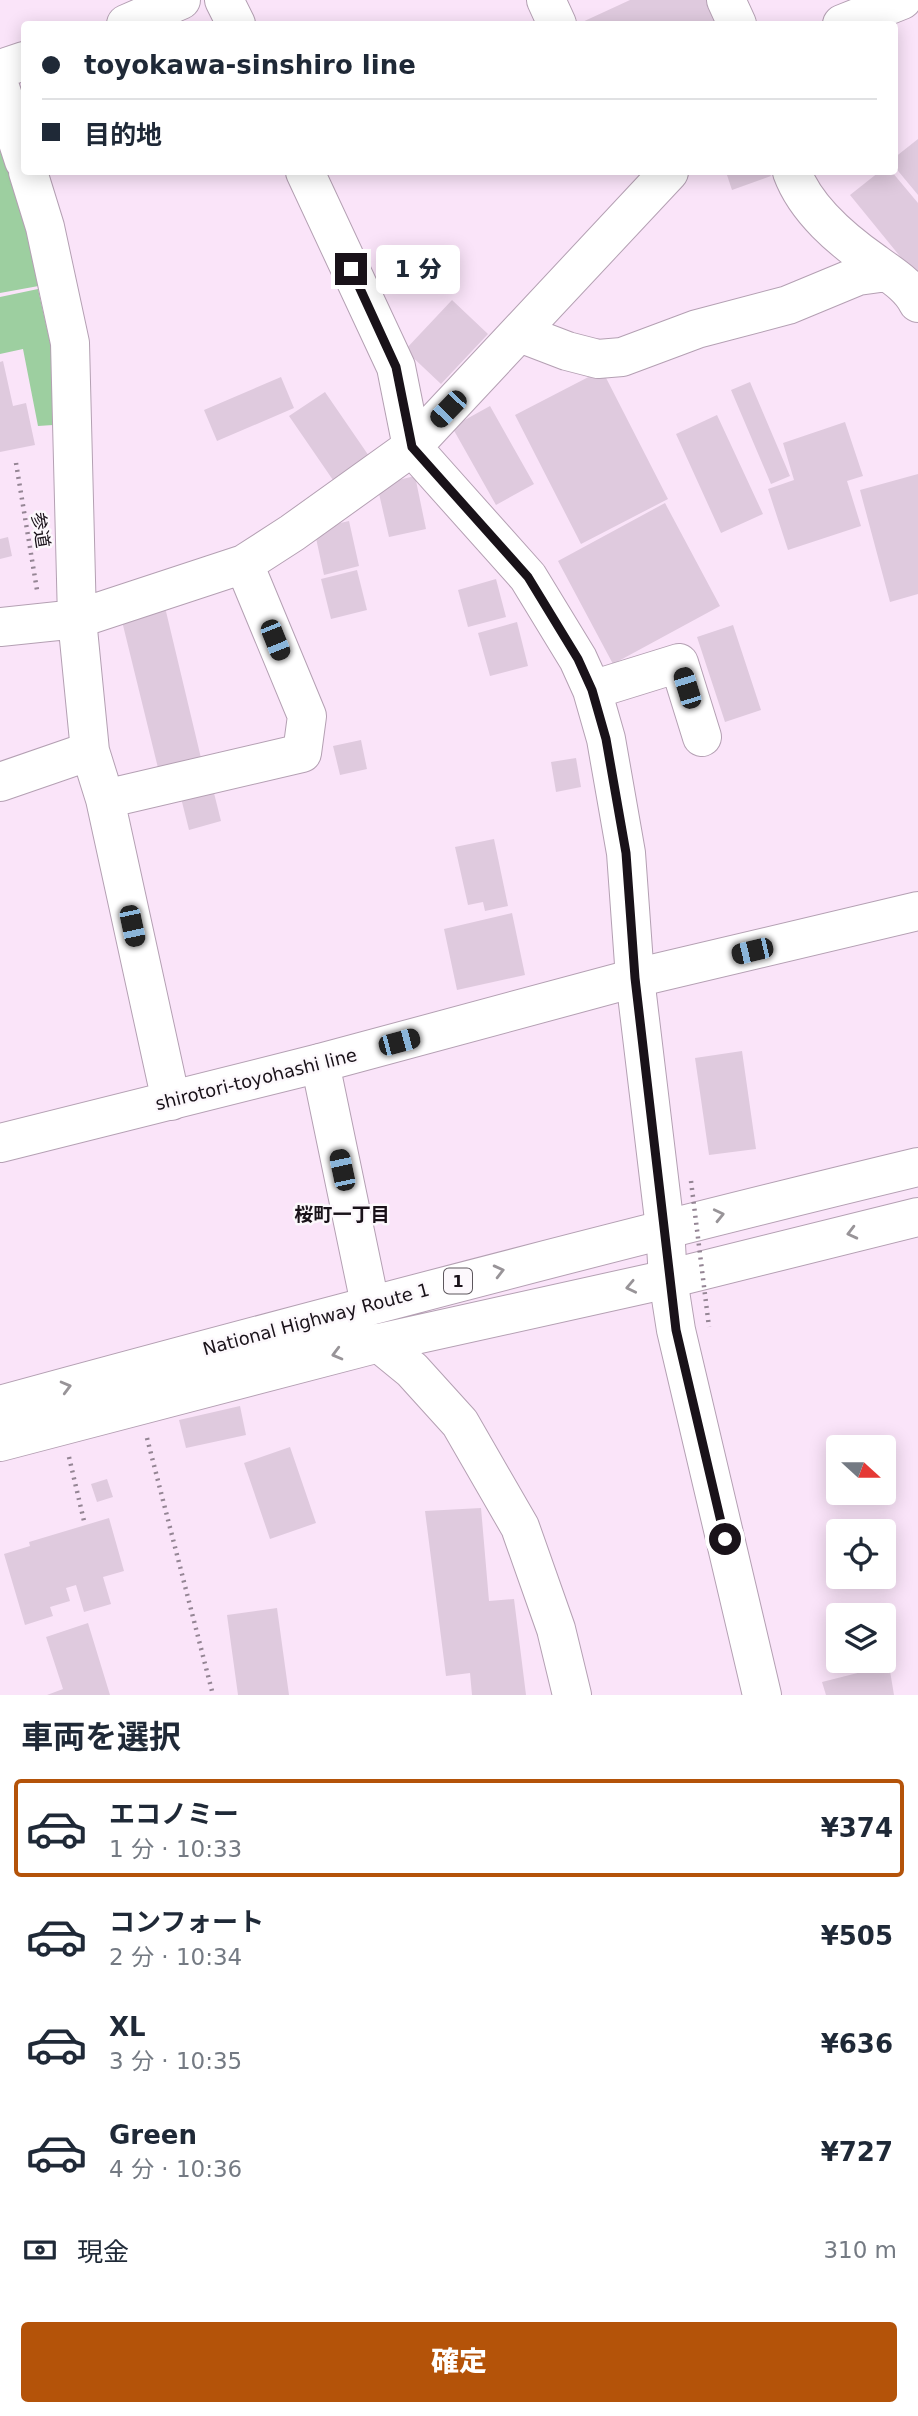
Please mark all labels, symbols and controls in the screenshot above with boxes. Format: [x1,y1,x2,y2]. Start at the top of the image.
text: toyokawa-sinshiro line [84,50,416,80]
text: 目的地 [84,120,162,150]
callout: 1 分 [376,244,460,294]
route end [335,253,367,285]
text: 1 分 [394,256,442,282]
car [426,387,471,431]
street label: 参道 [28,511,54,549]
car [258,617,293,663]
car [671,665,704,711]
car [118,903,147,949]
car [730,936,775,966]
car [376,1026,423,1058]
street label: shirotori-toyohashi line [153,1044,359,1114]
car [328,1147,357,1193]
district label: 桜町一丁目 [294,1203,390,1225]
one-way arrow [713,1209,725,1223]
one-way arrow [846,1225,858,1239]
one-way arrow [492,1265,504,1279]
road number: 1 [444,1268,472,1294]
street label: National Highway Route 1 [200,1279,432,1359]
one-way arrow [625,1279,637,1293]
one-way arrow [331,1346,343,1360]
one-way arrow [60,1381,72,1395]
north arrow [826,1435,896,1505]
map controls [826,1435,896,1673]
button: locate [826,1519,896,1589]
route start [709,1523,741,1555]
button: layers [826,1603,896,1673]
text: 車両を選択 [21,1718,181,1756]
icon: car [25,1797,88,1860]
text: エコノミー [109,1799,239,1829]
text: ¥374 [821,1813,893,1843]
text: 1 分 · 10:33 [109,1836,242,1862]
icon: car [25,1905,88,1968]
text: コンフォート [109,1907,264,1937]
text: ¥505 [821,1921,893,1951]
text: 2 分 · 10:34 [109,1944,242,1970]
text: XL [109,2012,146,2042]
icon: car [25,2013,88,2076]
text: ¥636 [821,2029,893,2059]
text: 3 分 · 10:35 [109,2048,242,2074]
text: Green [109,2120,197,2150]
icon: car [25,2121,88,2184]
text: ¥727 [821,2137,893,2167]
text: 4 分 · 10:36 [109,2156,242,2182]
icon: cash [21,2231,59,2269]
text: 現金 [77,2237,129,2267]
text: 310 m [823,2237,897,2263]
button: 確定 [21,2322,897,2402]

